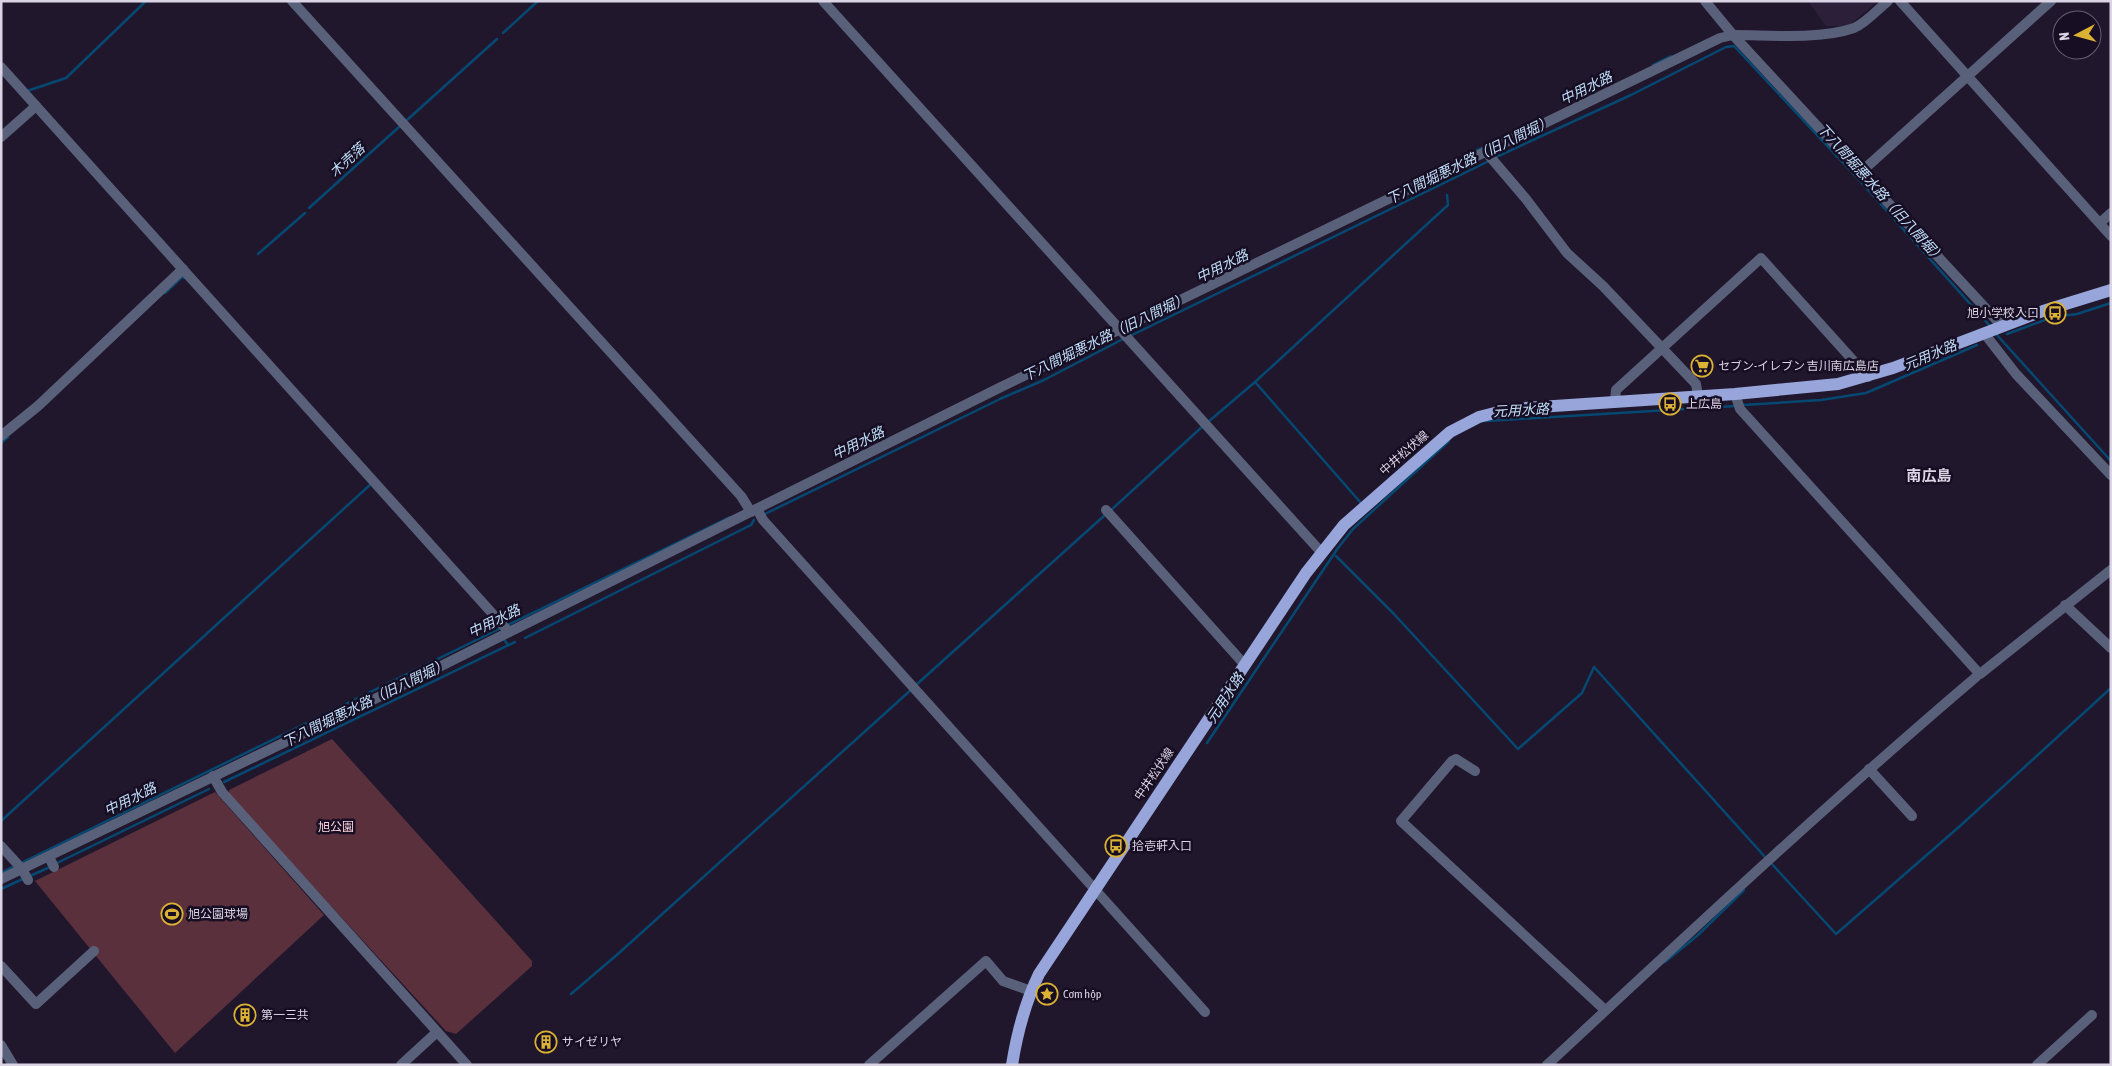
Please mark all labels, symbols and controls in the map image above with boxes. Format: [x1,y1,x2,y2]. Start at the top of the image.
north arrow [2052,10,2102,60]
text: N [2056,31,2072,41]
water label: 中用水路 [1557,68,1616,107]
water label: 下八間堀悪水路（旧八間堀） [1384,113,1554,207]
water label: 下八間堀悪水路（旧八間堀） [1814,120,1948,266]
water label: 木売落 [326,139,369,180]
water label: 中用水路 [1193,246,1252,285]
water label: 下八間堀悪水路（旧八間堀） [1020,290,1190,384]
bus stop icon: 旭小学校入口 [2043,301,2067,325]
place label: 旭小学校入口 [1967,306,2039,320]
water label: 元用水路 [1901,336,1960,373]
supermarket icon: セブン-イレブン 吉川南広島店 [1690,354,1714,378]
place label: セブン-イレブン 吉川南広島店 [1718,359,1879,373]
bus stop icon: 上広島 [1658,392,1682,416]
place label: 上広島 [1686,397,1722,411]
water label: 元用水路 [1493,400,1550,419]
water label: 中用水路 [829,423,888,462]
street label: 中井松伏線 [1377,428,1431,478]
district label: 南広島 [1906,467,1952,484]
water label: 中用水路 [465,601,524,640]
water label: 下八間堀悪水路（旧八間堀） [280,656,450,750]
water label: 元用水路 [1203,669,1248,726]
street label: 中井松伏線 [1131,745,1177,803]
water label: 中用水路 [101,779,160,818]
park label: 旭公園 [318,820,354,834]
bus stop icon: 拾壱軒入口 [1104,834,1128,858]
place label: 拾壱軒入口 [1132,839,1192,853]
sports icon: 旭公園球場 [160,902,184,926]
place label: 旭公園球場 [188,907,248,921]
place icon: Cơm hộp [1035,982,1059,1006]
place label: Cơm hộp [1063,987,1102,1001]
building icon: 第一三共 [233,1003,257,1027]
place label: 第一三共 [261,1008,309,1022]
building icon: サイゼリヤ [534,1030,558,1054]
place label: サイゼリヤ [562,1035,622,1049]

